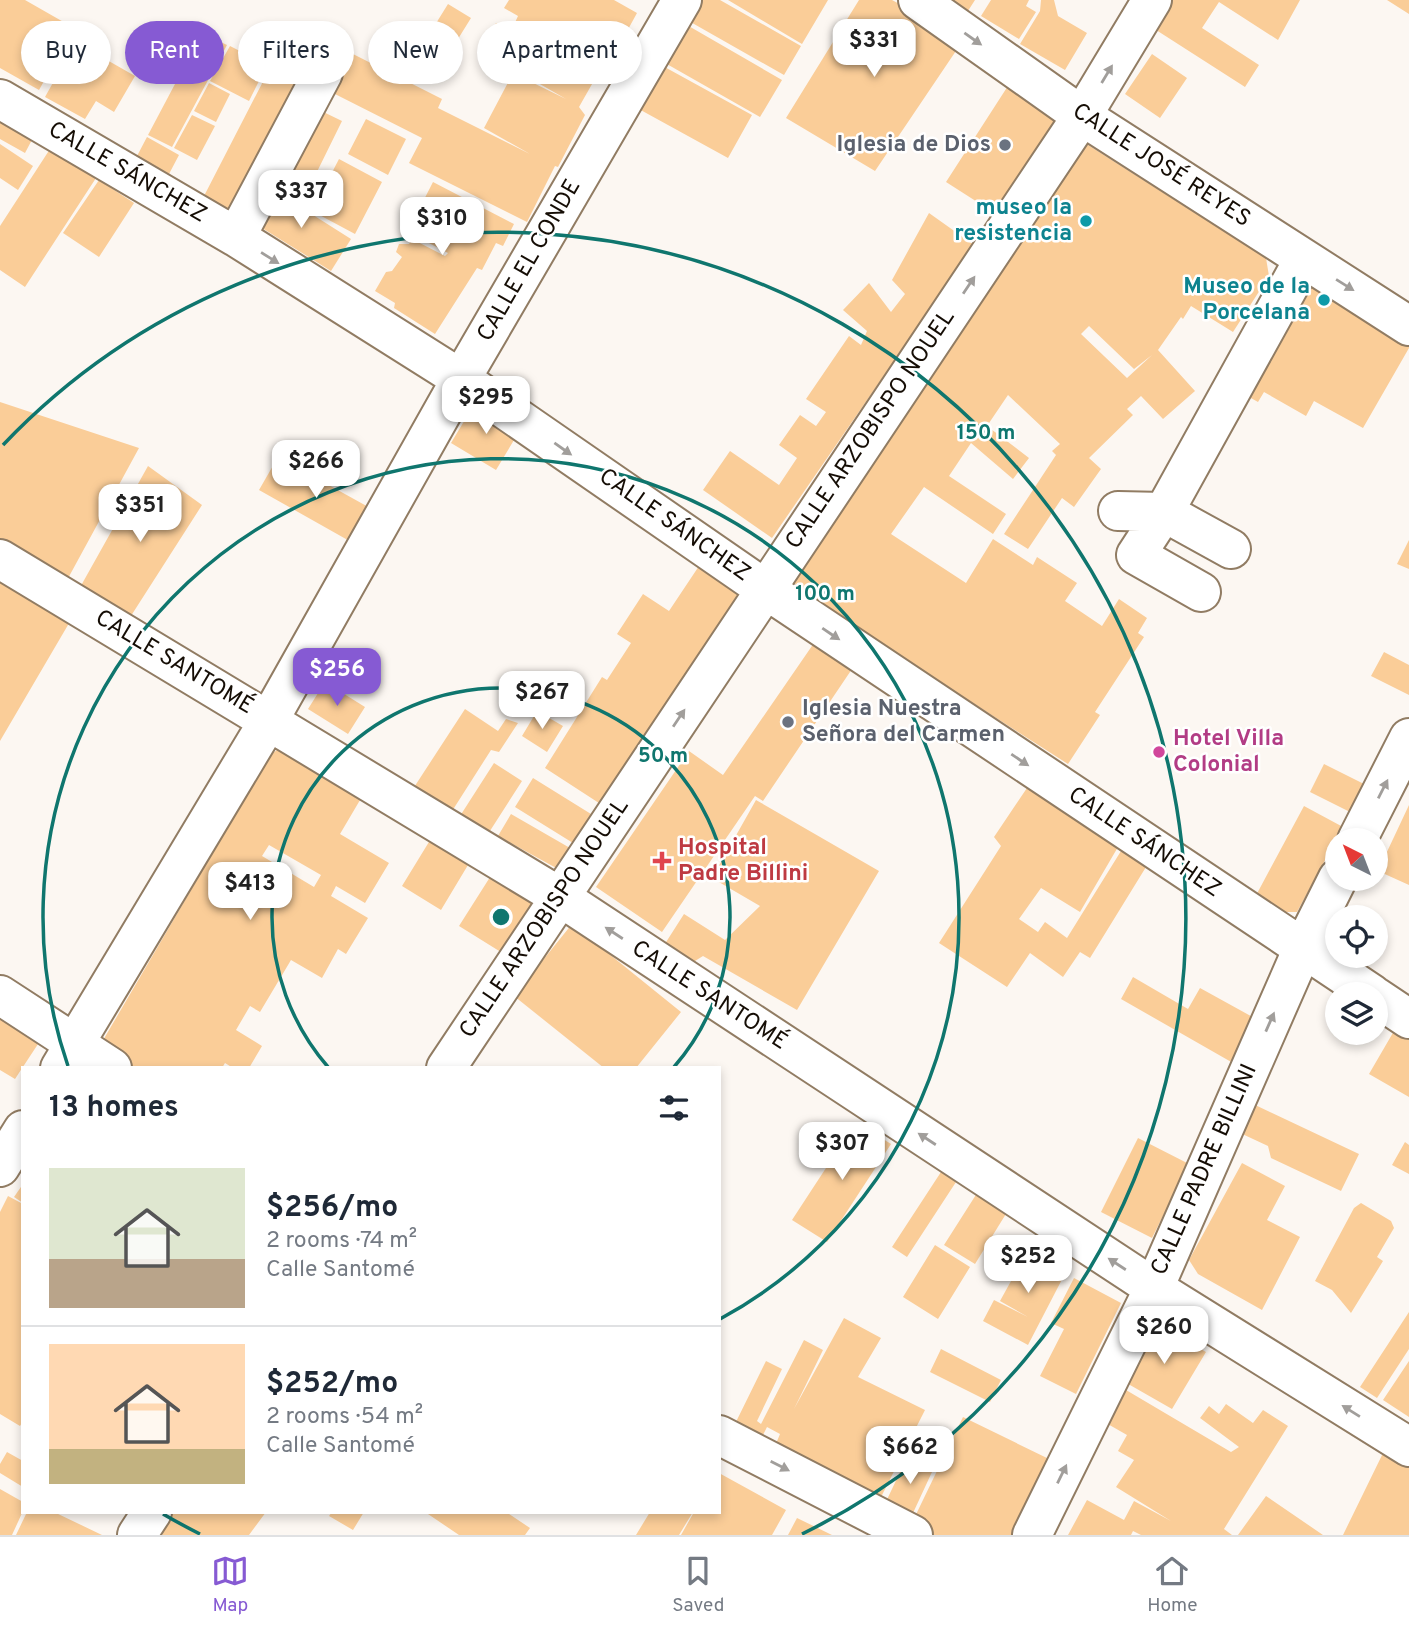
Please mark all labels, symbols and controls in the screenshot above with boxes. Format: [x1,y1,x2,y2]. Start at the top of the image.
pin: $331 [833,20,915,79]
chip: Buy [21,21,111,84]
chip: Rent [125,21,224,84]
chip: Filters [238,21,354,84]
chip: New [368,21,463,84]
chip: Apartment [477,21,642,84]
text: $331 [849,27,899,56]
one-way arrow [964,32,982,46]
one-way arrow [1101,65,1114,84]
street label: CALLE JOSÉ REYES [1066,97,1256,235]
street label: CALLE SÁNCHEZ [42,115,212,230]
place label: Iglesia de Dios [836,131,991,160]
marker: Iglesia de Dios [997,137,1013,153]
pin: $337 [260,170,342,230]
street label: CALLE EL CONDE [472,175,588,347]
text: $337 [274,178,328,207]
place label: museo la resistencia [954,194,1072,249]
pin: $310 [401,198,483,257]
text: $310 [416,205,468,234]
marker: museo la resistencia [1078,213,1094,229]
one-way arrow [260,252,279,265]
place label: Museo de la Porcelana [1183,273,1310,328]
one-way arrow [962,276,976,294]
one-way arrow [1336,279,1355,292]
marker: Museo de la Porcelana [1316,292,1332,308]
street label: CALLE ARZOBISPO NOUEL [780,305,962,555]
pin: $295 [445,376,527,436]
text: $295 [458,384,514,413]
text: 150 m [957,420,1015,447]
pin: $266 [275,440,357,500]
one-way arrow [554,442,572,456]
text: $266 [288,448,344,477]
street label: CALLE SÁNCHEZ [593,462,756,589]
pin: $351 [99,484,181,544]
text: $351 [115,492,165,521]
text: 100 m [795,581,855,608]
street label: CALLE SANTOMÉ [89,603,259,722]
one-way arrow [821,627,841,640]
pin: $256 [296,648,378,708]
text: $256 [309,656,365,685]
pin: $267 [501,672,583,731]
text: $267 [515,679,569,708]
place label: Iglesia Nuestra Señora del Carmen [802,695,1005,750]
one-way arrow [672,709,685,728]
marker: Iglesia Nuestra Señora del Carmen [780,714,796,730]
place label: Hotel Villa Colonial [1173,725,1284,780]
text: 50 m [638,743,688,770]
marker: Hotel Villa Colonial [1151,744,1167,760]
one-way arrow [1011,753,1030,766]
one-way arrow [1378,779,1389,799]
street label: CALLE SÁNCHEZ [1062,780,1227,905]
street label: CALLE ARZOBISPO NOUEL [454,794,636,1044]
north arrow [1325,828,1388,891]
map controls [1325,828,1388,1045]
place label: Hospital Padre Billini [678,834,808,889]
marker: Hospital Padre Billini [652,851,672,871]
pin: $413 [209,862,291,922]
text: $413 [224,870,276,899]
centre of rings [489,905,513,929]
button: locate [1325,905,1388,968]
one-way arrow [605,926,623,940]
street label: CALLE SANTOMÉ [626,934,793,1057]
button: layers [1325,982,1388,1045]
one-way arrow [1265,1012,1276,1033]
street label: CALLE PADRE BILLINI [1145,1060,1265,1280]
icon: filters [655,1089,693,1127]
text: 13 homes [49,1090,179,1127]
pin: $307 [801,1122,883,1182]
text: $307 [815,1130,869,1159]
one-way arrow [917,1132,937,1145]
text: $256/mo [266,1190,398,1227]
icon: home [105,1196,189,1280]
text: 2 rooms · 74 m² [266,1227,417,1256]
pin: $252 [987,1236,1069,1295]
text: $252 [1000,1243,1056,1272]
text: Calle Santomé [266,1256,415,1285]
one-way arrow [1107,1257,1127,1270]
pin: $260 [1123,1306,1205,1366]
text: $260 [1135,1314,1193,1343]
text: $252/mo [266,1366,398,1403]
icon: home [105,1372,189,1456]
text: 2 rooms · 54 m² [266,1403,423,1432]
one-way arrow [1341,1404,1361,1417]
pin: $662 [869,1426,951,1486]
text: Calle Santomé [266,1432,415,1461]
text: $662 [882,1434,938,1463]
one-way arrow [770,1461,790,1472]
one-way arrow [1057,1464,1068,1484]
tab: Map [211,1552,249,1618]
tab: Saved [672,1552,724,1618]
tab: Home [1147,1552,1198,1618]

